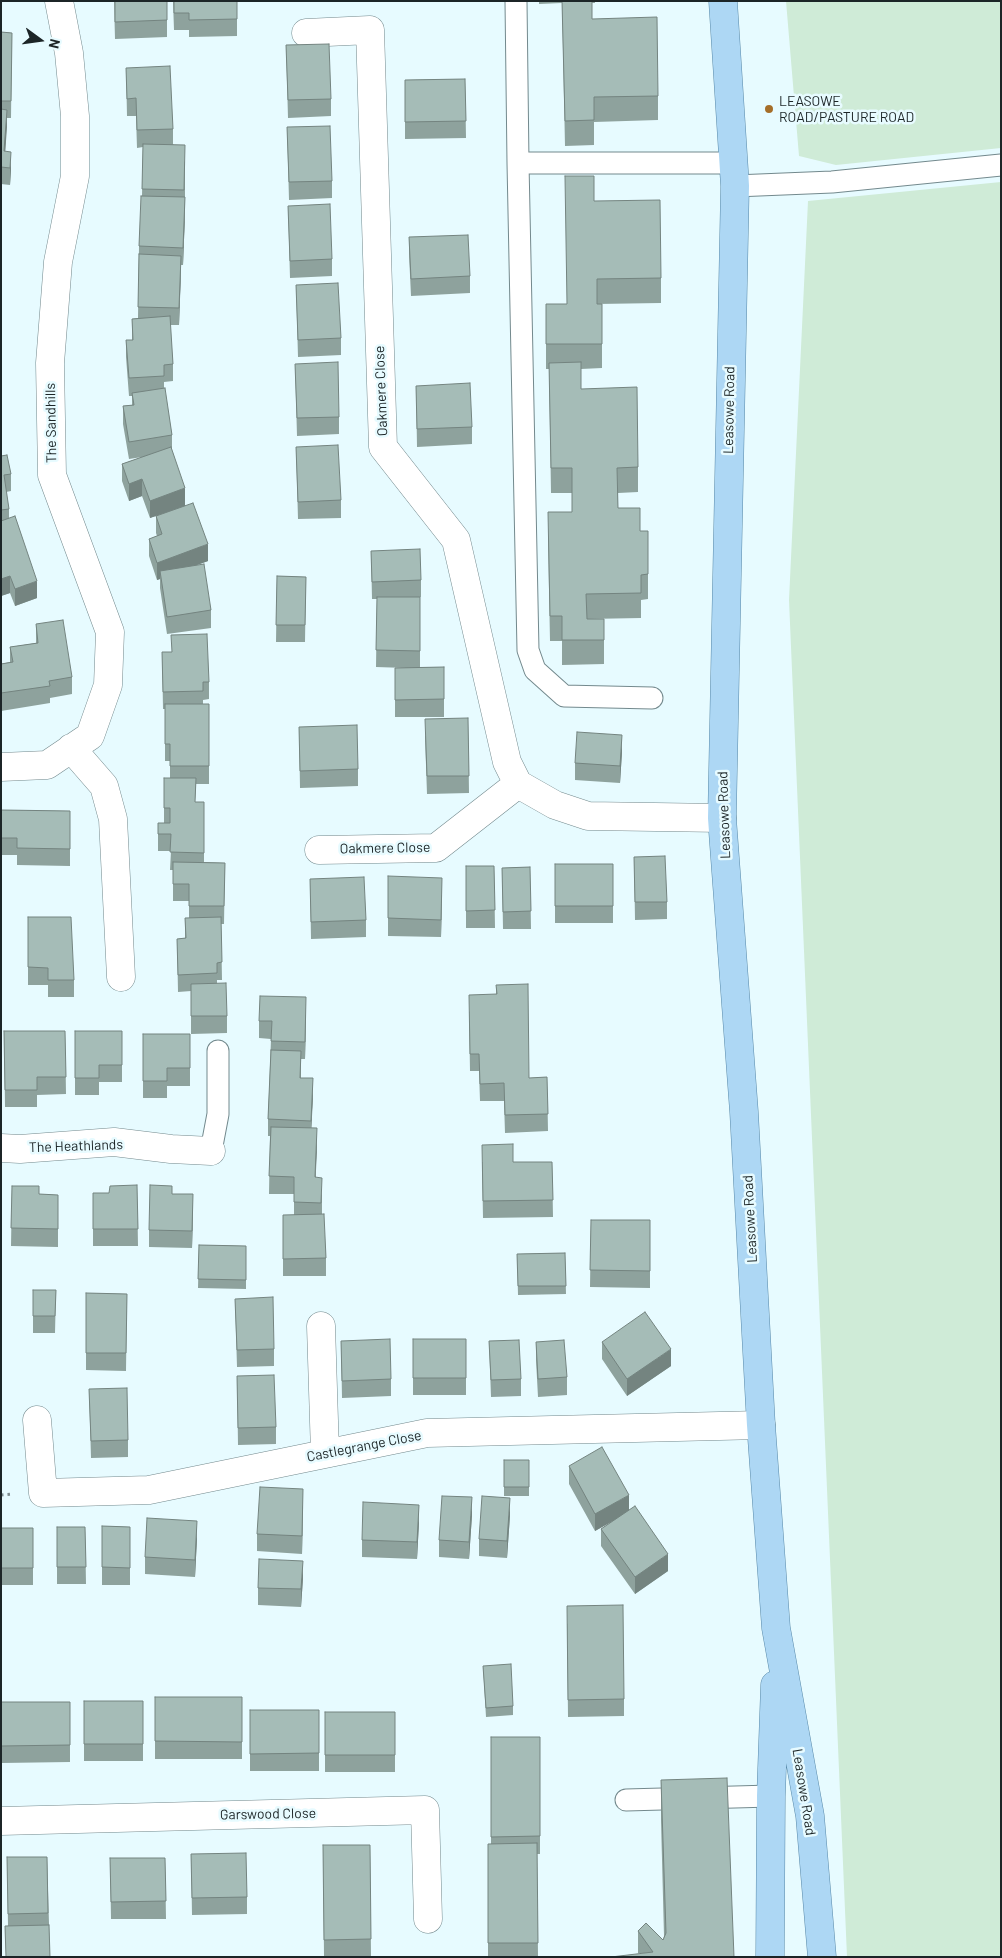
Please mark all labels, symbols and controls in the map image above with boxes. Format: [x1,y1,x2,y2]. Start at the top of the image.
north arrow [15,15,65,65]
text: N [46,37,64,50]
place label: LEASOWE ROAD/PASTURE ROAD [779,93,914,125]
marker: LEASOWE ROAD/PASTURE ROAD [763,103,775,115]
street label: Oakmere Close [371,345,391,437]
street label: Leasowe Road [720,366,738,454]
street label: The Sandhills [42,383,60,463]
street label: Leasowe Road [714,771,734,859]
street label: Oakmere Close [340,839,430,857]
street label: The Heathlands [29,1136,123,1156]
street label: Leasowe Road [739,1175,761,1263]
street label: Castlegrange Close [305,1427,423,1465]
street label: Leasowe Road [789,1747,819,1837]
street label: Garswood Close [220,1805,316,1823]

